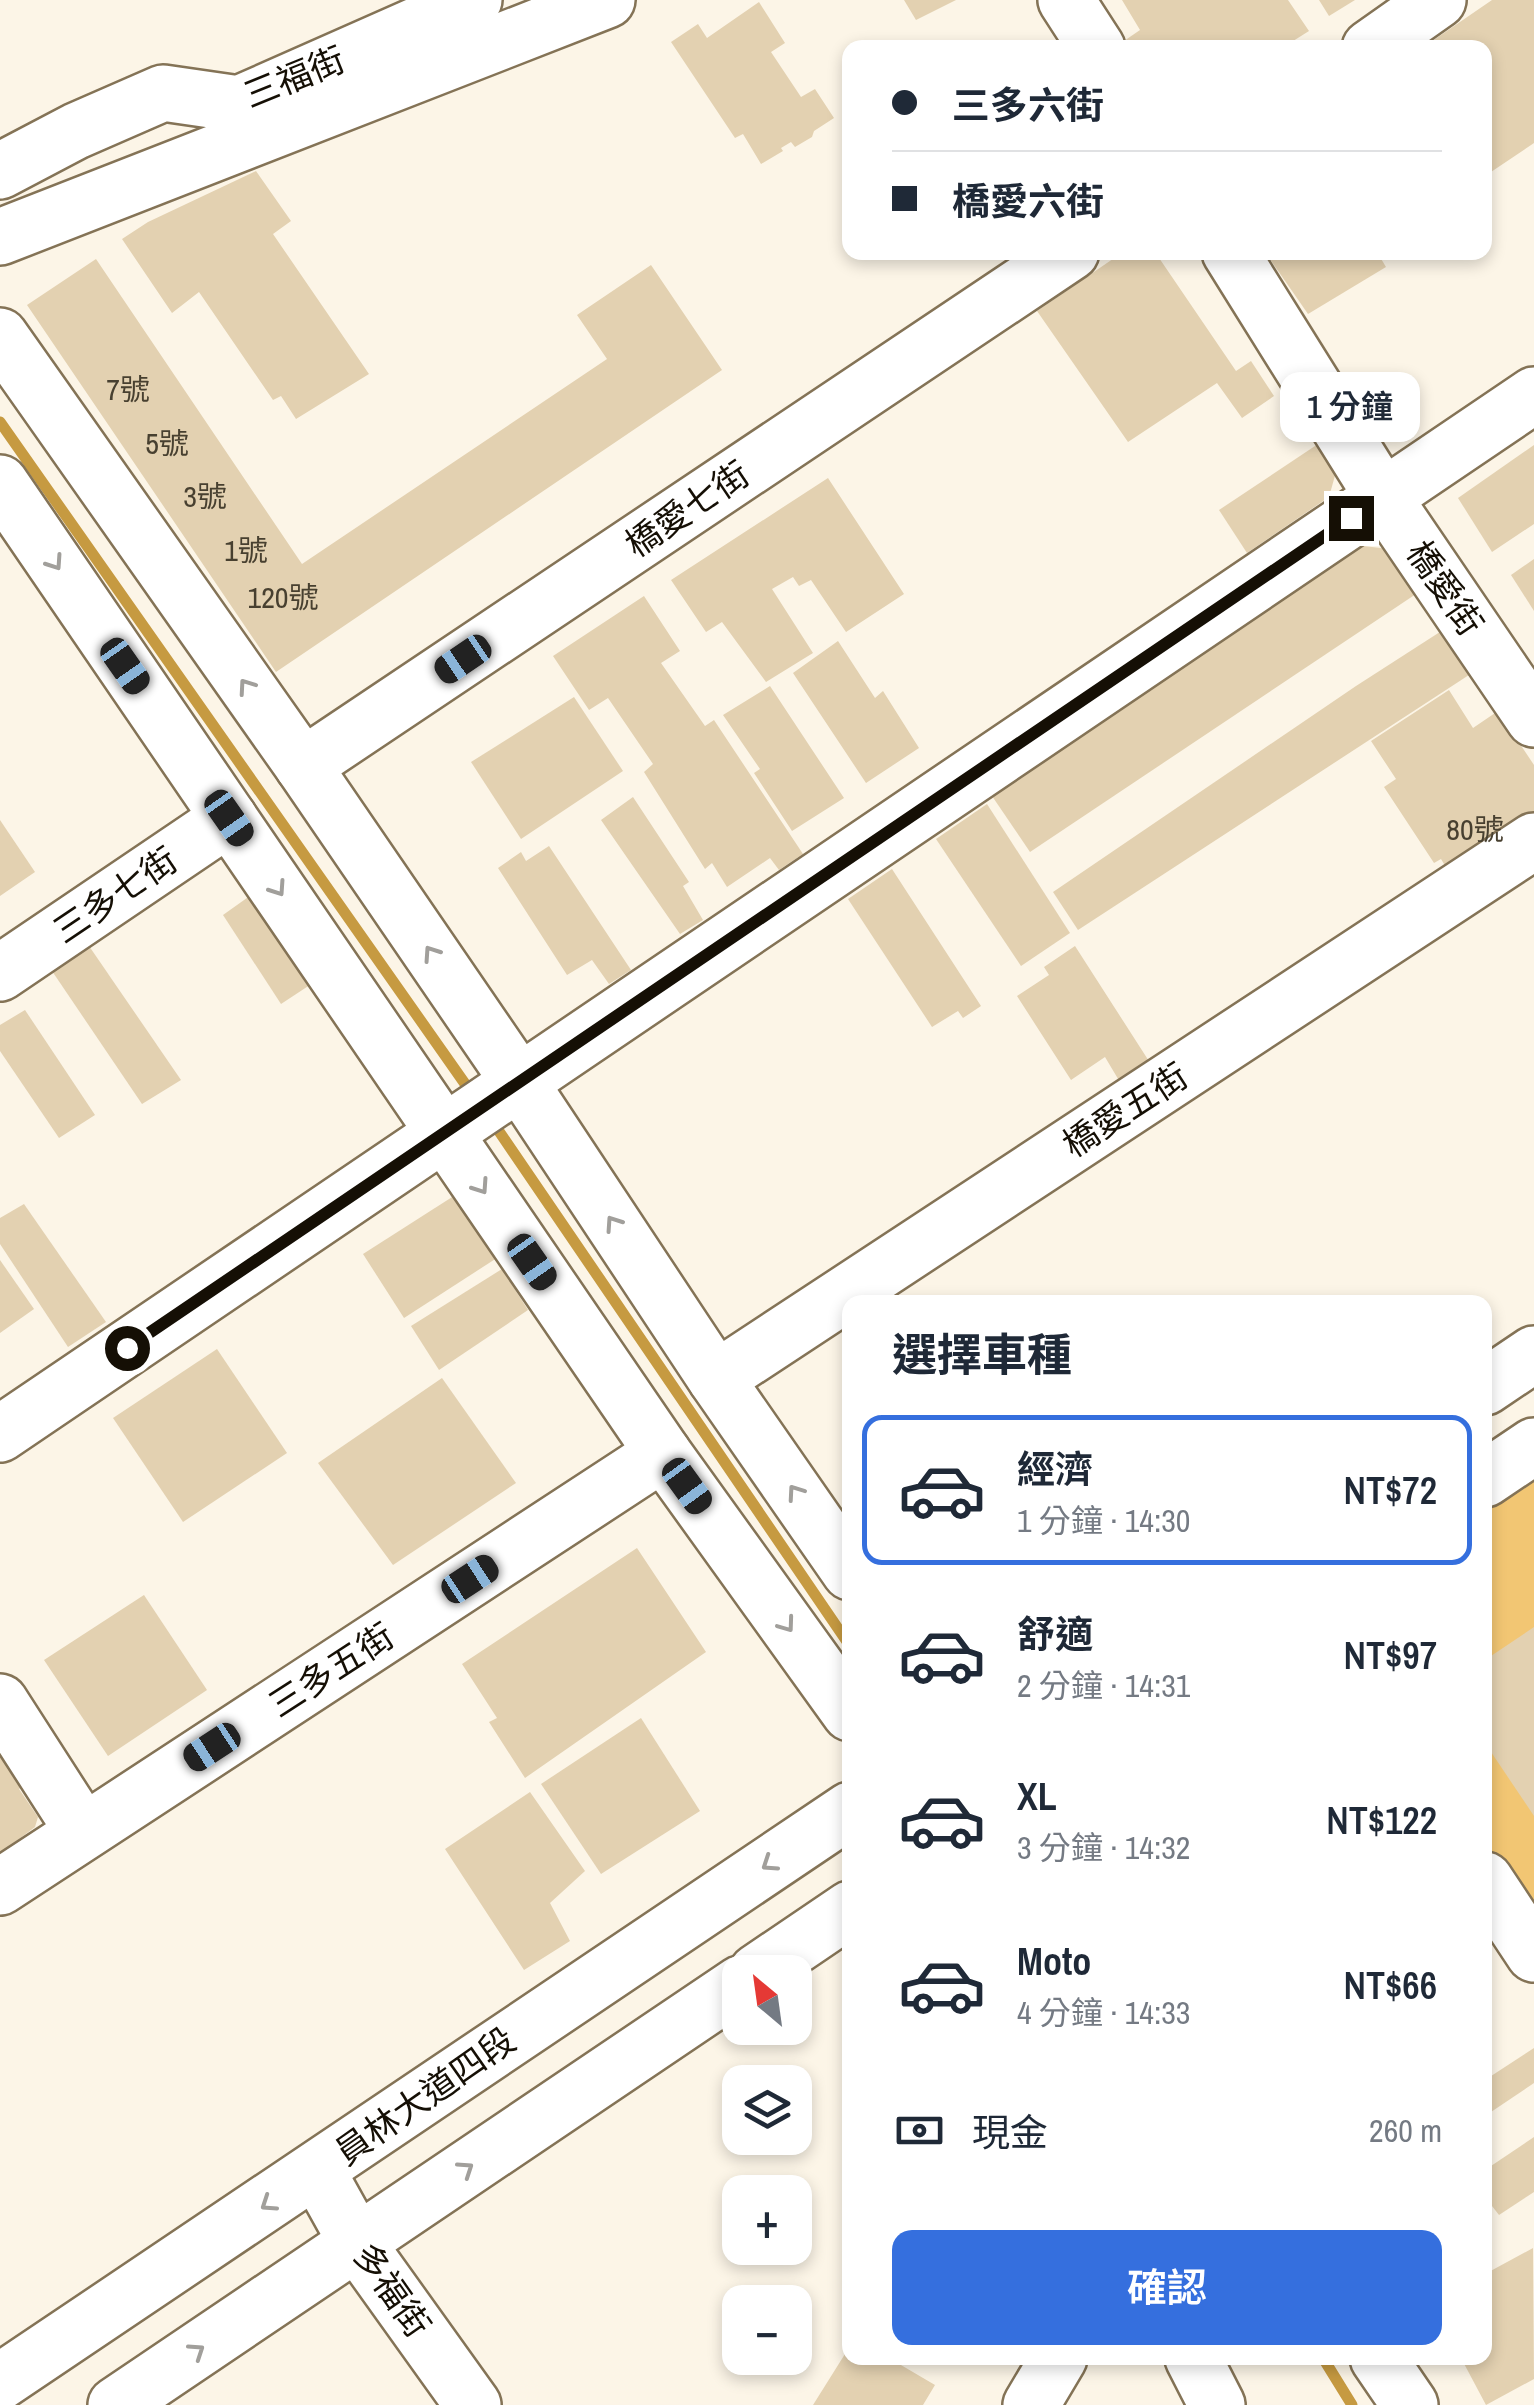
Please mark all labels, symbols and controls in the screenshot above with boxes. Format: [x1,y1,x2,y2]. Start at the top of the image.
street label: 三福街 [237,36,351,118]
text: 三多六街 [952,80,1104,131]
text: 橋愛六街 [952,176,1104,227]
house number: 7號 [106,369,150,409]
callout: 1 分鐘 [1281,373,1421,443]
text: 1 分鐘 [1307,385,1393,428]
house number: 5號 [145,423,189,463]
street label: 橋愛七街 [616,450,758,568]
house number: 3號 [183,476,227,516]
route end [1329,496,1374,541]
house number: 1號 [224,530,268,570]
street label: 橋愛街 [1396,531,1494,645]
one-way arrow [43,552,61,571]
house number: 120號 [247,577,319,617]
car [430,630,496,688]
car [96,633,154,699]
one-way arrow [240,679,258,697]
car [200,785,258,851]
house number: 80號 [1446,809,1504,849]
street label: 三多七街 [44,836,186,954]
one-way arrow [266,878,284,897]
one-way arrow [425,946,443,965]
street label: 橋愛五街 [1053,1052,1197,1168]
one-way arrow [469,1175,487,1194]
one-way arrow [606,1215,625,1233]
car [503,1229,561,1295]
text: 選擇車種 [892,1324,1072,1385]
route start [105,1326,150,1371]
text: 經濟 [1017,1444,1093,1495]
icon: car [897,1445,987,1535]
car [657,1453,717,1519]
text: NT$72 [1343,1465,1437,1516]
one-way arrow [788,1485,807,1503]
text: 1 分鐘 · 14:30 [1017,1499,1190,1542]
car [437,1550,503,1608]
text: 舒適 [1017,1609,1093,1660]
icon: car [897,1610,987,1700]
street label: 三多五街 [259,1612,403,1728]
one-way arrow [775,1614,793,1633]
text: NT$97 [1343,1630,1437,1681]
text: 2 分鐘 · 14:31 [1017,1664,1190,1707]
car [179,1718,245,1776]
text: XL [1017,1771,1057,1822]
icon: car [897,1775,987,1865]
text: NT$122 [1326,1795,1437,1846]
text: 3 分鐘 · 14:32 [1017,1826,1190,1869]
one-way arrow [761,1852,779,1871]
text: Moto [1017,1936,1091,1987]
icon: car [897,1940,987,2030]
north arrow [722,1955,812,2045]
map controls [722,1955,812,2375]
text: NT$66 [1343,1960,1437,2011]
text: 4 分鐘 · 14:33 [1017,1991,1190,2034]
street label: 員林大道四段 [326,2017,524,2175]
button: layers [722,2065,812,2155]
icon: cash [892,2103,947,2158]
text: 現金 [972,2107,1048,2158]
text: 260 m [1369,2109,1442,2152]
one-way arrow [455,2163,474,2181]
button: + [722,2175,812,2265]
one-way arrow [261,2191,279,2210]
button: 確認 [892,2230,1442,2345]
street label: 多福街 [343,2234,441,2346]
button: − [722,2285,812,2375]
one-way arrow [186,2344,204,2363]

